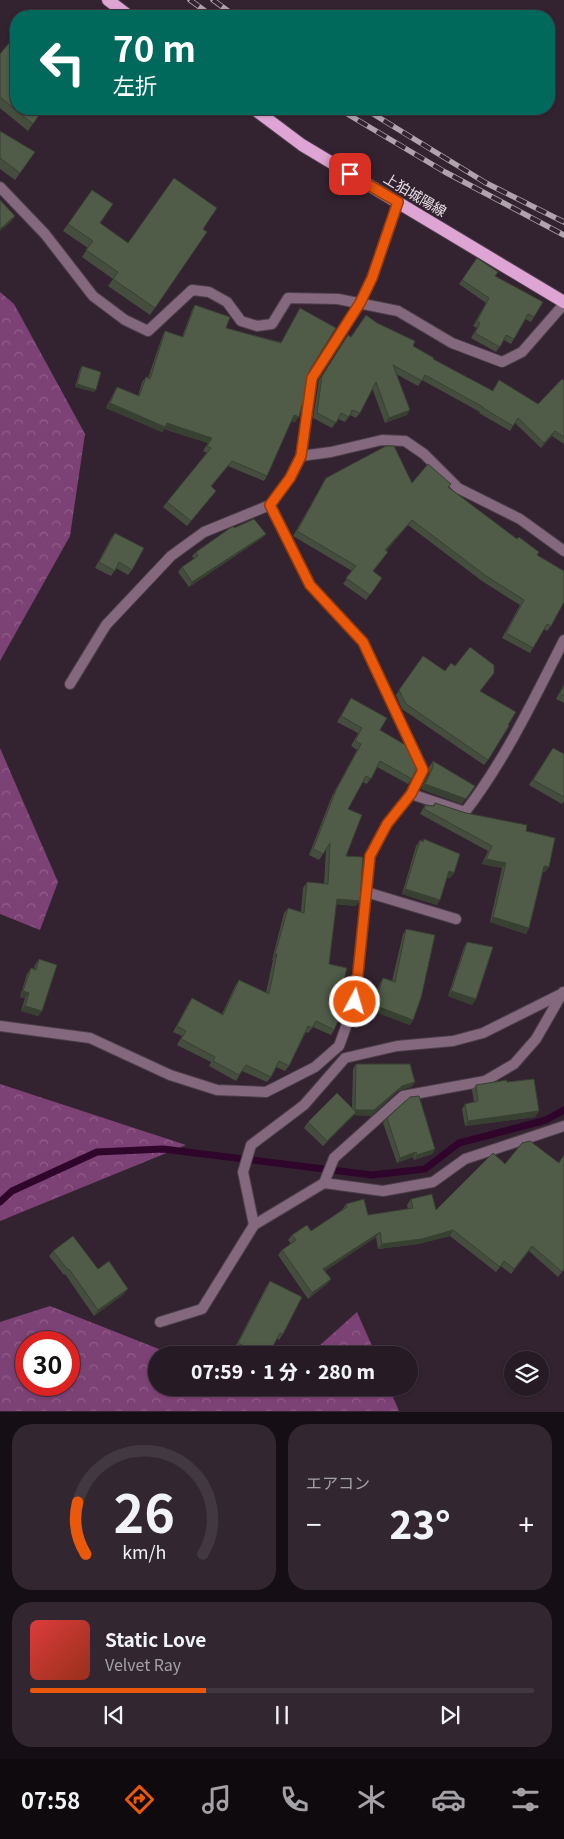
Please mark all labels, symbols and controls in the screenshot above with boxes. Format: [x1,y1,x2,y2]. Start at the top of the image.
text: 70 m [113,21,196,72]
icon: left [30,30,95,95]
text: 左折 [113,68,157,100]
pin [329,153,371,195]
icon: arrive [336,160,364,188]
street label: 上狛城陽線 [380,168,451,221]
position arrow [328,975,380,1027]
speed limit sign: 30 [15,1331,80,1396]
map controls [504,1351,549,1396]
button: layers [504,1351,549,1396]
text: 07:59 · 1 分 · 280 m [191,1357,375,1384]
text: エアコン [306,1470,370,1494]
text: 26 [113,1473,175,1548]
text: 23° [389,1495,451,1550]
text: − [306,1503,322,1543]
text: + [518,1503,534,1543]
text: km/h [122,1538,166,1564]
text: Static Love [105,1625,206,1652]
text: Velvet Ray [105,1652,181,1676]
icon: previous [100,1701,128,1729]
icon: pause [268,1701,296,1729]
icon: next [436,1701,464,1729]
icon: directions [122,1782,157,1817]
icon: music [199,1782,234,1817]
icon: phone [277,1782,312,1817]
icon: climate [354,1782,389,1817]
icon: car [431,1782,466,1817]
icon: filters [508,1782,543,1817]
text: 07:58 [21,1783,80,1815]

